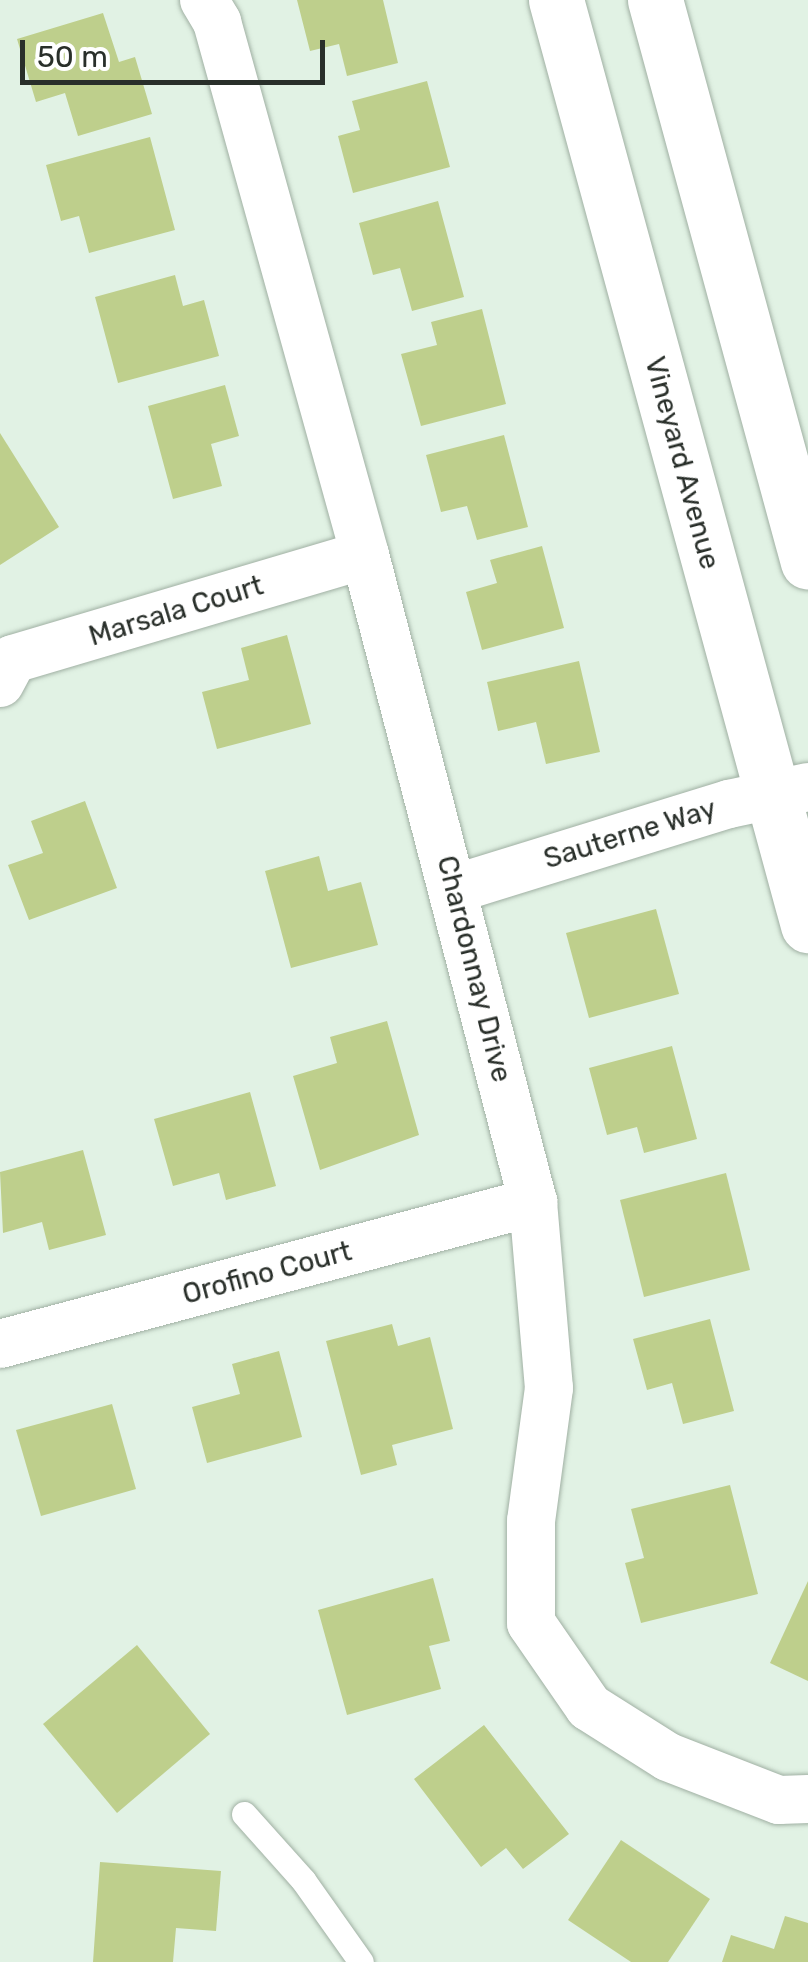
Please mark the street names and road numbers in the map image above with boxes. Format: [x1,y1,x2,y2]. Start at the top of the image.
street label: Vineyard Avenue [637,353,727,573]
street label: Marsala Court [85,569,267,653]
street label: Sauterne Way [540,792,720,876]
street label: Chardonnay Drive [430,852,518,1086]
street label: Orofino Court [179,1234,355,1312]

